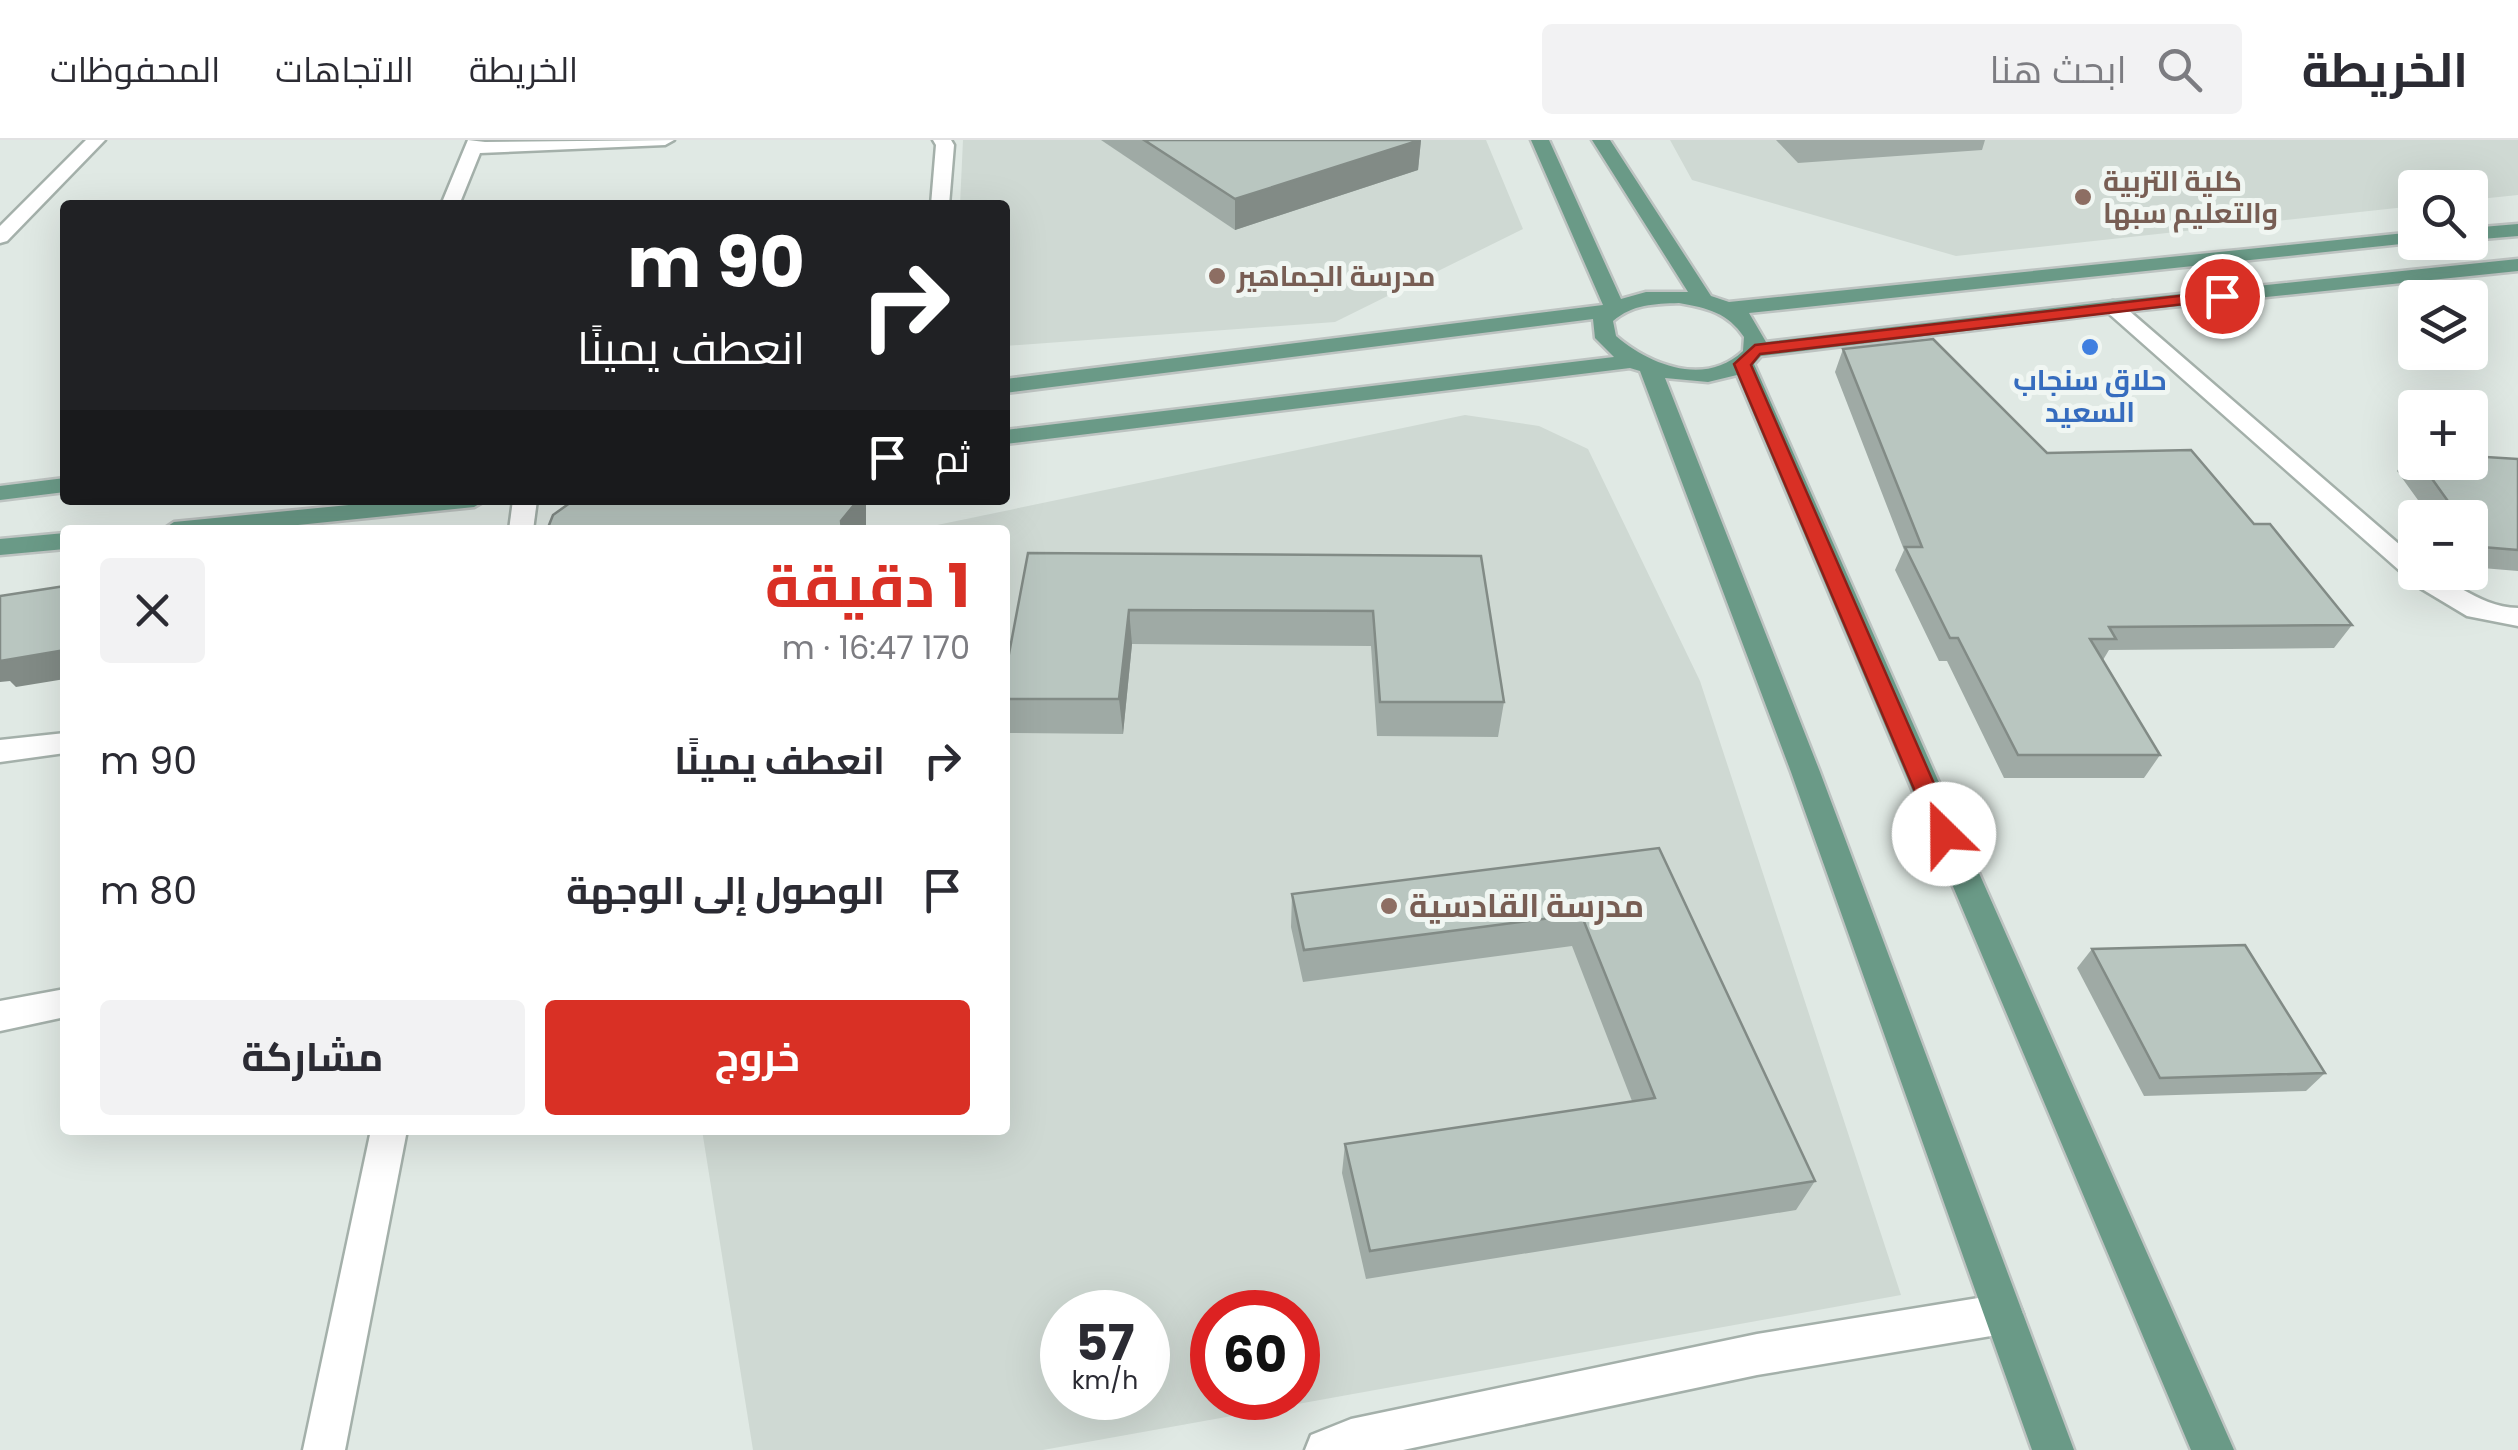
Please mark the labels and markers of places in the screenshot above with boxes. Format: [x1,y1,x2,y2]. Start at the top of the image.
place label: كلية التربية والتعليم سبها [2103,162,2278,233]
marker: كلية التربية والتعليم سبها [2072,186,2094,208]
pin [2180,254,2265,339]
place label: مدرسة الجماهير [1236,257,1436,296]
marker: مدرسة الجماهير [1206,265,1228,287]
marker: حلاق سنجاب السعيد [2079,336,2101,358]
place label: حلاق سنجاب السعيد [2013,361,2167,432]
place label: مدرسة القادسية [1409,883,1644,928]
marker: مدرسة القادسية [1378,895,1400,917]

